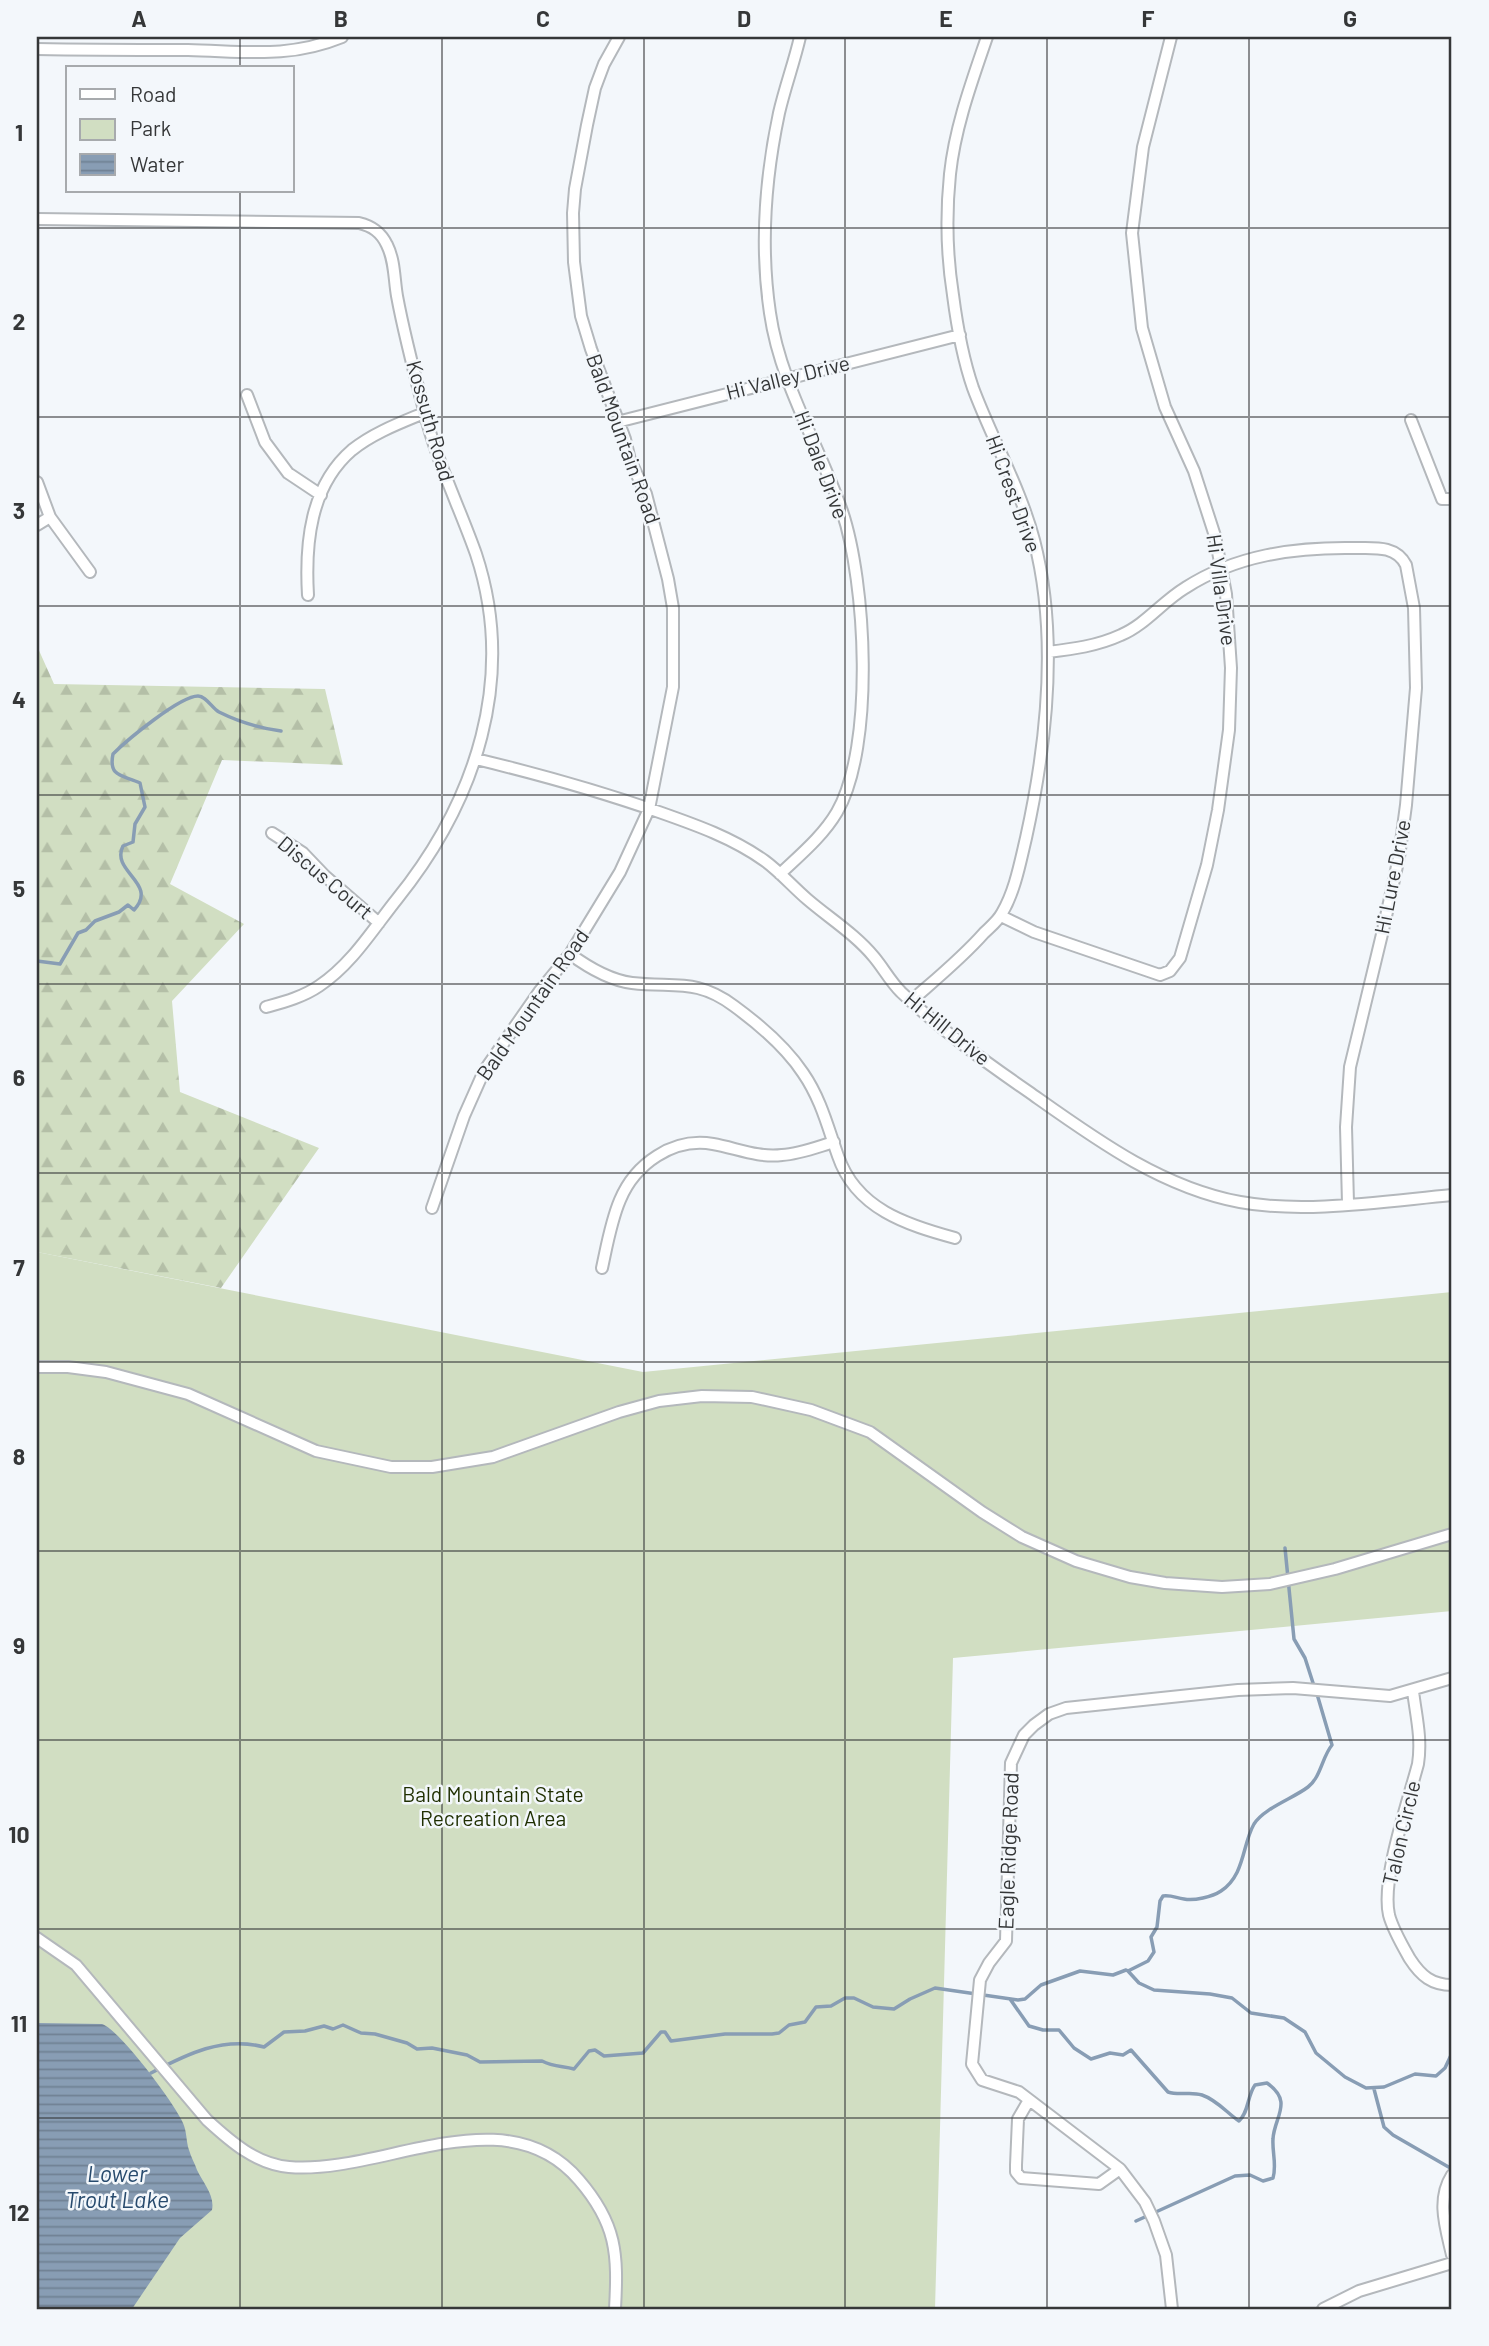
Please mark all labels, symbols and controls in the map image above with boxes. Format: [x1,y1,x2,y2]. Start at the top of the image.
text: A [131,4,147,32]
text: B [334,4,348,32]
text: C [536,4,550,32]
text: D [737,4,751,32]
text: E [939,4,953,32]
text: F [1142,4,1155,32]
text: G [1343,4,1357,32]
legend [66,66,294,192]
text: Road [130,81,176,106]
text: Park [130,115,171,140]
text: 1 [15,118,23,146]
text: Water [130,151,185,176]
text: 2 [13,307,25,335]
street label: Hi Valley Drive [723,349,852,404]
street label: Bald Mountain Road [582,350,667,527]
street label: Kossuth Road [402,357,461,484]
street label: Hi Dale Drive [790,407,854,522]
street label: Hi Crest Drive [982,431,1047,556]
text: 3 [13,496,25,524]
street label: Hi Villa Drive [1202,532,1243,647]
text: 4 [12,685,26,713]
street label: Hi Lure Drive [1368,817,1415,936]
street label: Discus Court [274,830,378,924]
text: 5 [13,874,25,902]
street label: Bald Mountain Road [470,924,593,1085]
street label: Hi Hill Drive [900,986,996,1070]
text: 6 [13,1063,25,1091]
text: 7 [13,1253,25,1281]
text: 8 [13,1442,25,1470]
text: 9 [13,1631,25,1659]
street label: Eagle Ridge Road [992,1772,1023,1930]
street label: Talon Circle [1376,1778,1425,1887]
park label: Bald Mountain State Recreation Area [402,1781,584,1830]
text: 10 [8,1820,30,1848]
text: 11 [11,2009,27,2037]
water label: Lower Trout Lake [65,2159,169,2213]
text: 12 [8,2198,30,2226]

